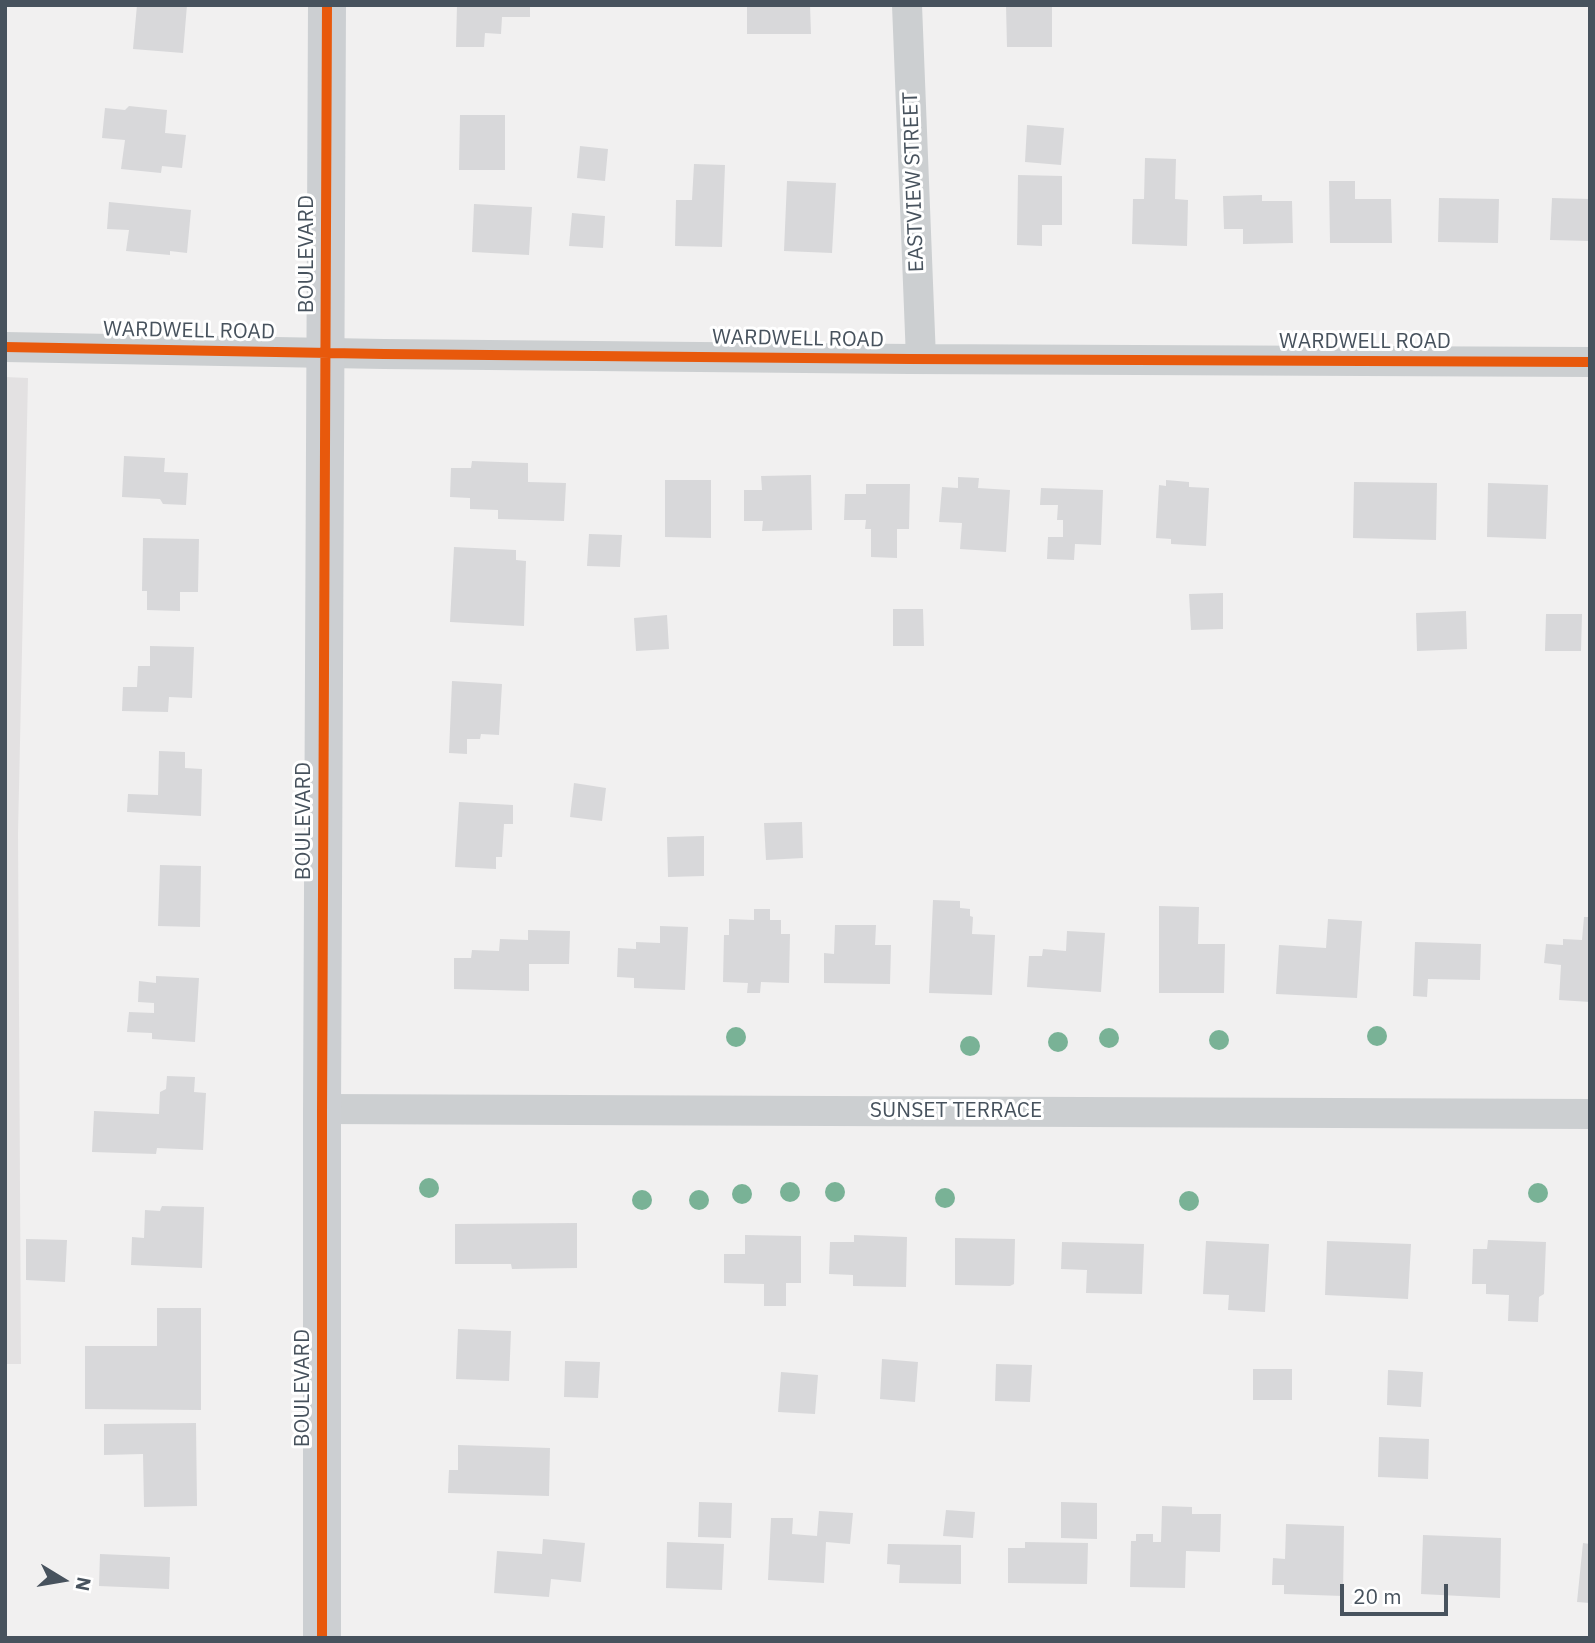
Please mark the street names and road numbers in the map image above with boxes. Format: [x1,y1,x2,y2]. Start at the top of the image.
street label: EASTVIEW STREET [898,91,930,273]
street label: BOULEVARD [294,195,320,313]
street label: WARDWELL ROAD [103,317,275,345]
street label: WARDWELL ROAD [712,325,884,353]
street label: WARDWELL ROAD [1279,329,1451,355]
street label: BOULEVARD [291,762,317,880]
street label: SUNSET TERRACE [870,1098,1042,1124]
street label: BOULEVARD [290,1329,316,1447]

